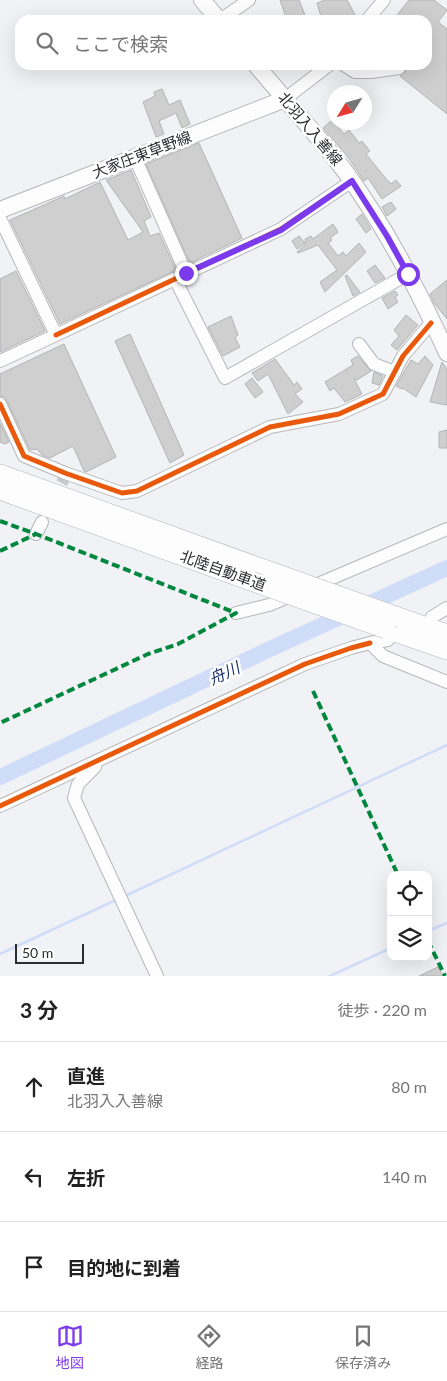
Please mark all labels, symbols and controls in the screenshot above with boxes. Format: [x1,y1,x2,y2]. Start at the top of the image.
search box [15,15,432,70]
icon: search [33,29,61,57]
text: ここで検索 [73,32,168,55]
north arrow [327,85,372,130]
street label: 北羽入入善線 [275,88,347,169]
street label: 大家庄東草野線 [89,127,194,181]
route end [175,262,198,285]
route start [397,263,420,286]
street label: 北陸自動車道 [178,546,269,594]
water label: 舟川 [205,656,244,688]
map controls [387,871,432,961]
button: locate [387,871,432,916]
button: layers [387,916,432,961]
scale bar [15,941,84,964]
text: 50 m [22,944,53,961]
text: 3 分 [20,997,58,1022]
text: 徒歩 · 220 m [338,1000,427,1019]
text: 直進 [67,1064,105,1087]
icon: ahead [20,1073,48,1101]
text: 80 m [391,1077,427,1096]
text: 北羽入入善線 [67,1091,163,1110]
icon: left [20,1163,48,1191]
text: 左折 [67,1166,105,1189]
text: 140 m [382,1167,427,1186]
icon: arrive [20,1253,48,1281]
text: 目的地に到着 [67,1256,181,1279]
tab: 地図 [56,1322,84,1372]
tab: 経路 [195,1322,223,1372]
tab: 保存済み [335,1322,391,1372]

